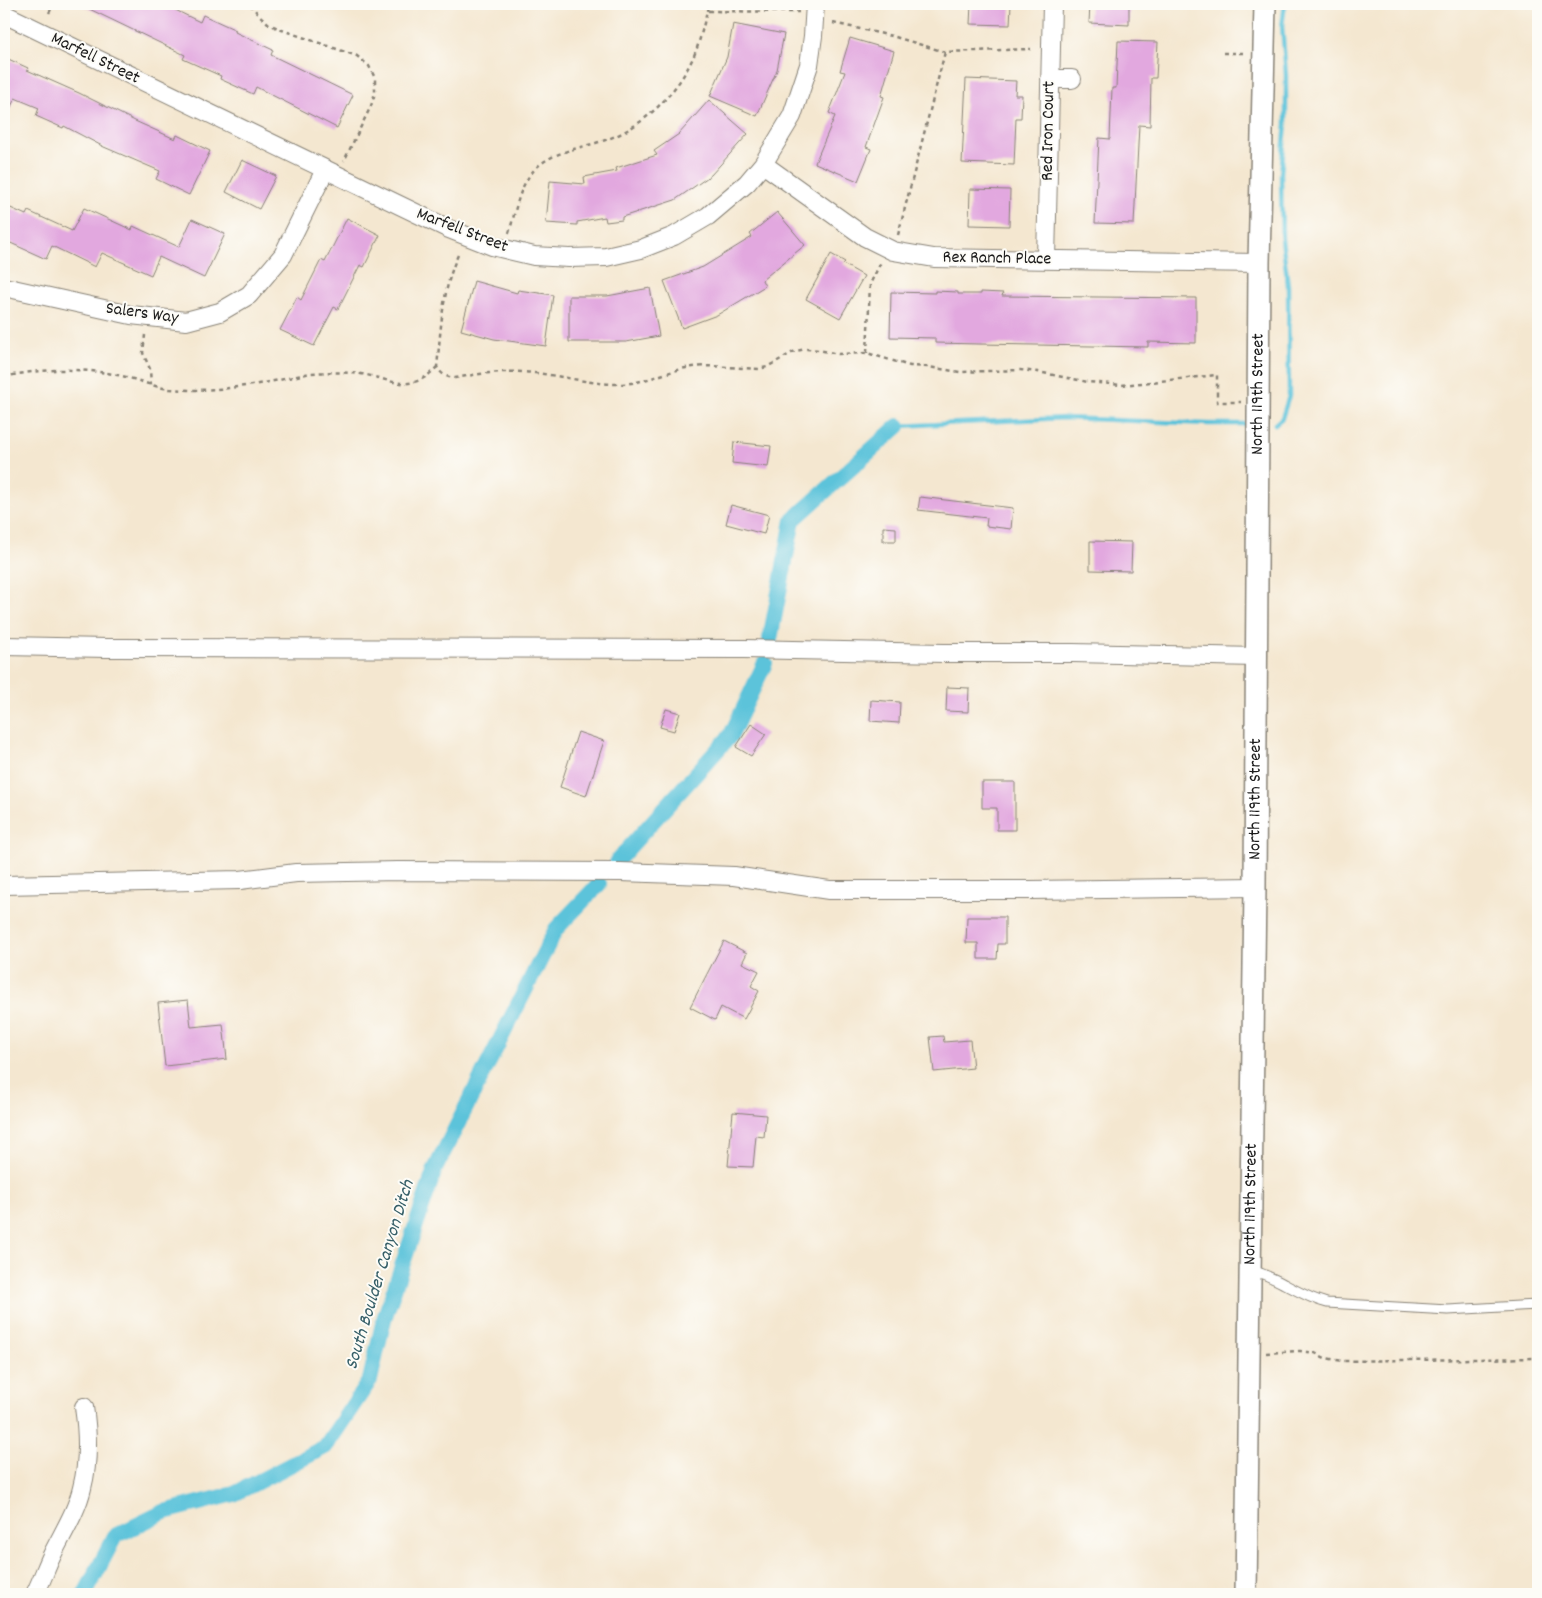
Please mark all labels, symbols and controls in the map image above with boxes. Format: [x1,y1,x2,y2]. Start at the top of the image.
street label: Marfell Street [46,27,144,92]
street label: Red Iron Court [1036,80,1062,181]
street label: Marfell Street [413,202,512,260]
street label: Rex Ranch Place [942,246,1052,272]
street label: Salers Way [104,297,181,332]
street label: North 119th Street [1245,333,1271,455]
street label: North 119th Street [1243,738,1268,860]
street label: North 119th Street [1238,1143,1264,1265]
water label: South Boulder Canyon Ditch [339,1176,423,1373]

